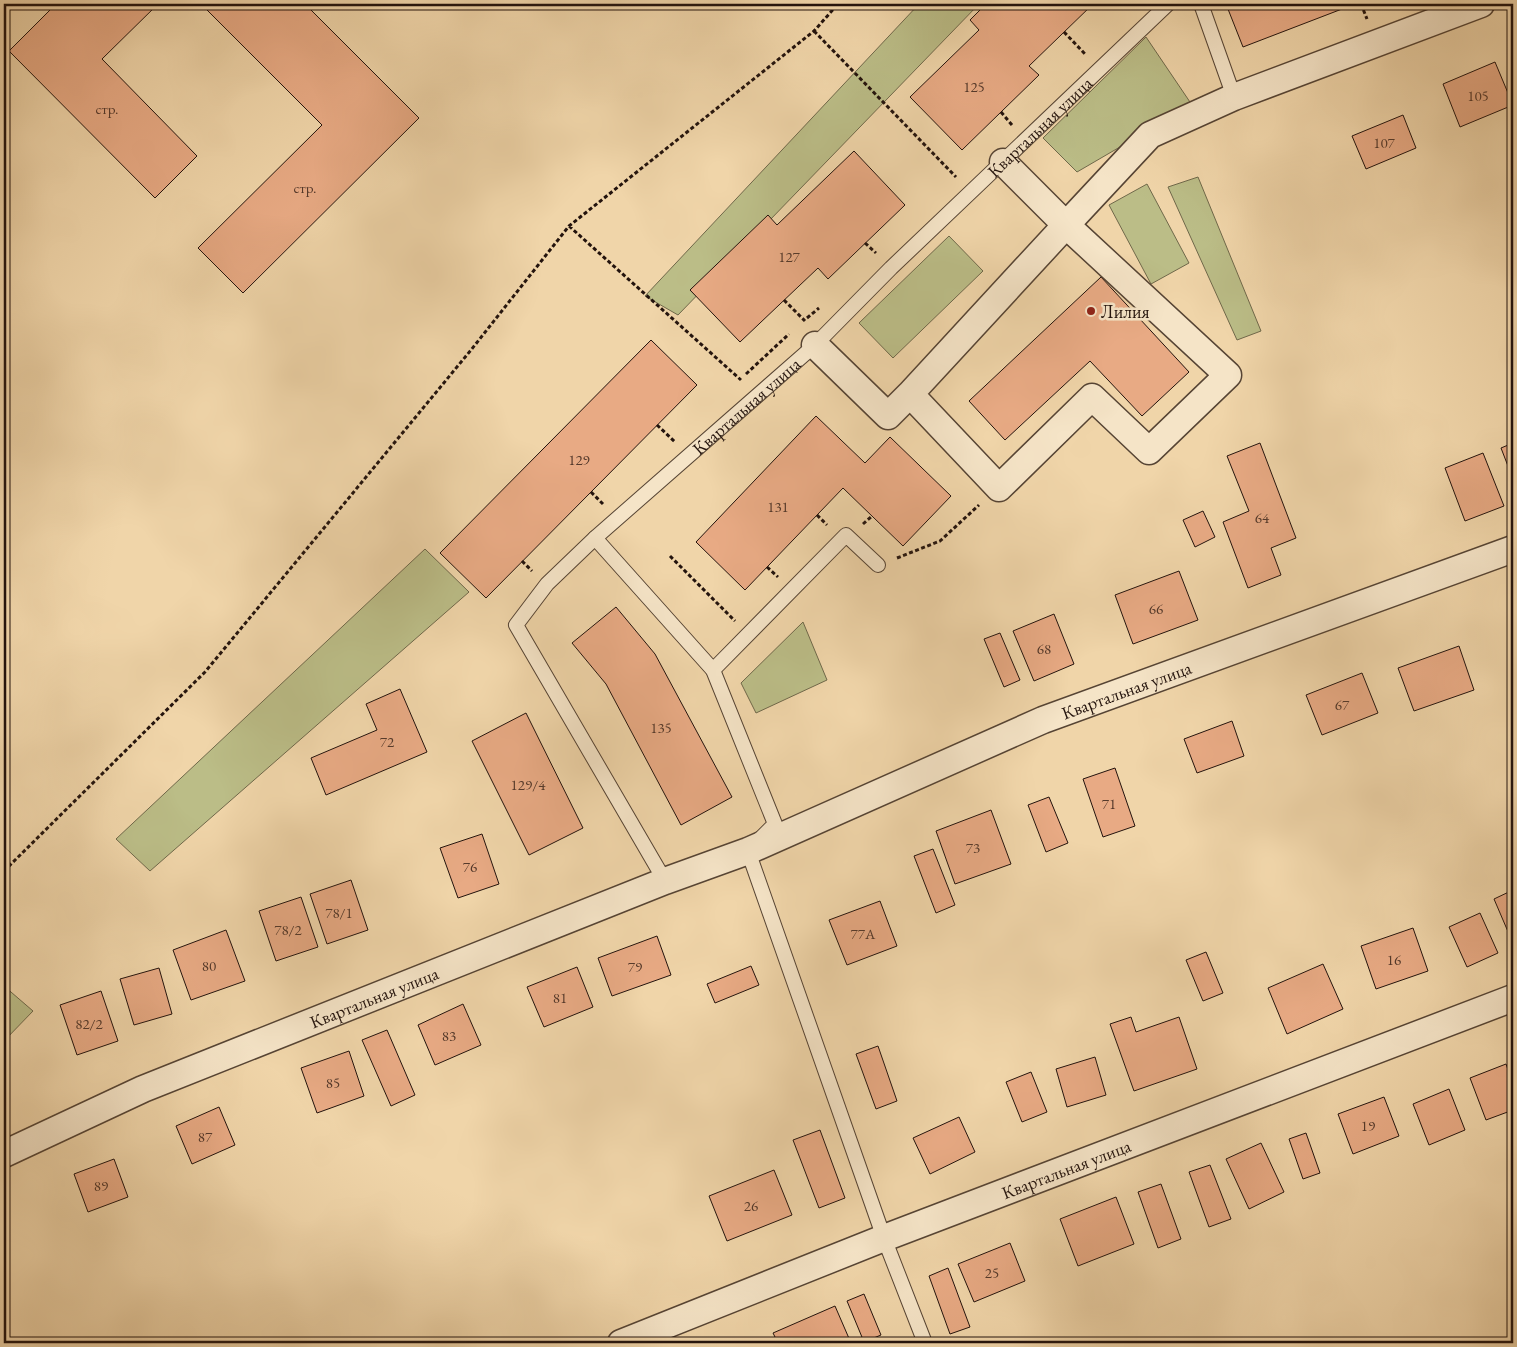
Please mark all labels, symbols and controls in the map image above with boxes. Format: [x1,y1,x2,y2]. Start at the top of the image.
street label: Квартальная улица [982,71,1097,182]
house number: 125 [963,77,985,96]
house number: 105 [1467,86,1489,105]
house number: стр. [95,99,119,118]
house number: 107 [1373,133,1396,152]
house number: стр. [293,178,317,197]
house number: 127 [778,247,801,266]
place label: Лилия [1101,300,1150,323]
marker: Лилия [1085,305,1097,317]
street label: Квартальная улица [687,351,806,459]
house number: 129 [568,450,590,469]
house number: 131 [767,497,789,516]
house number: 64 [1255,508,1270,527]
house number: 66 [1149,599,1163,618]
house number: 68 [1037,639,1051,658]
street label: Квартальная улица [1058,655,1195,724]
house number: 67 [1335,695,1350,714]
house number: 135 [650,718,672,737]
house number: 72 [380,732,395,751]
house number: 129/4 [511,775,546,794]
house number: 71 [1102,794,1116,813]
house number: 73 [966,838,980,857]
house number: 76 [463,857,477,876]
house number: 78/1 [325,903,353,922]
house number: 78/2 [274,920,303,939]
house number: 77А [851,924,876,943]
house number: 16 [1387,950,1401,969]
house number: 80 [202,956,216,975]
house number: 79 [628,957,642,976]
street label: Квартальная улица [306,961,442,1033]
house number: 81 [553,988,567,1007]
house number: 82/2 [75,1014,104,1033]
house number: 83 [442,1026,456,1045]
house number: 85 [326,1073,340,1092]
house number: 19 [1361,1116,1375,1135]
house number: 87 [198,1127,213,1146]
street label: Квартальная улица [998,1133,1135,1204]
house number: 89 [94,1176,108,1195]
house number: 26 [744,1196,758,1215]
house number: 25 [985,1263,999,1282]

